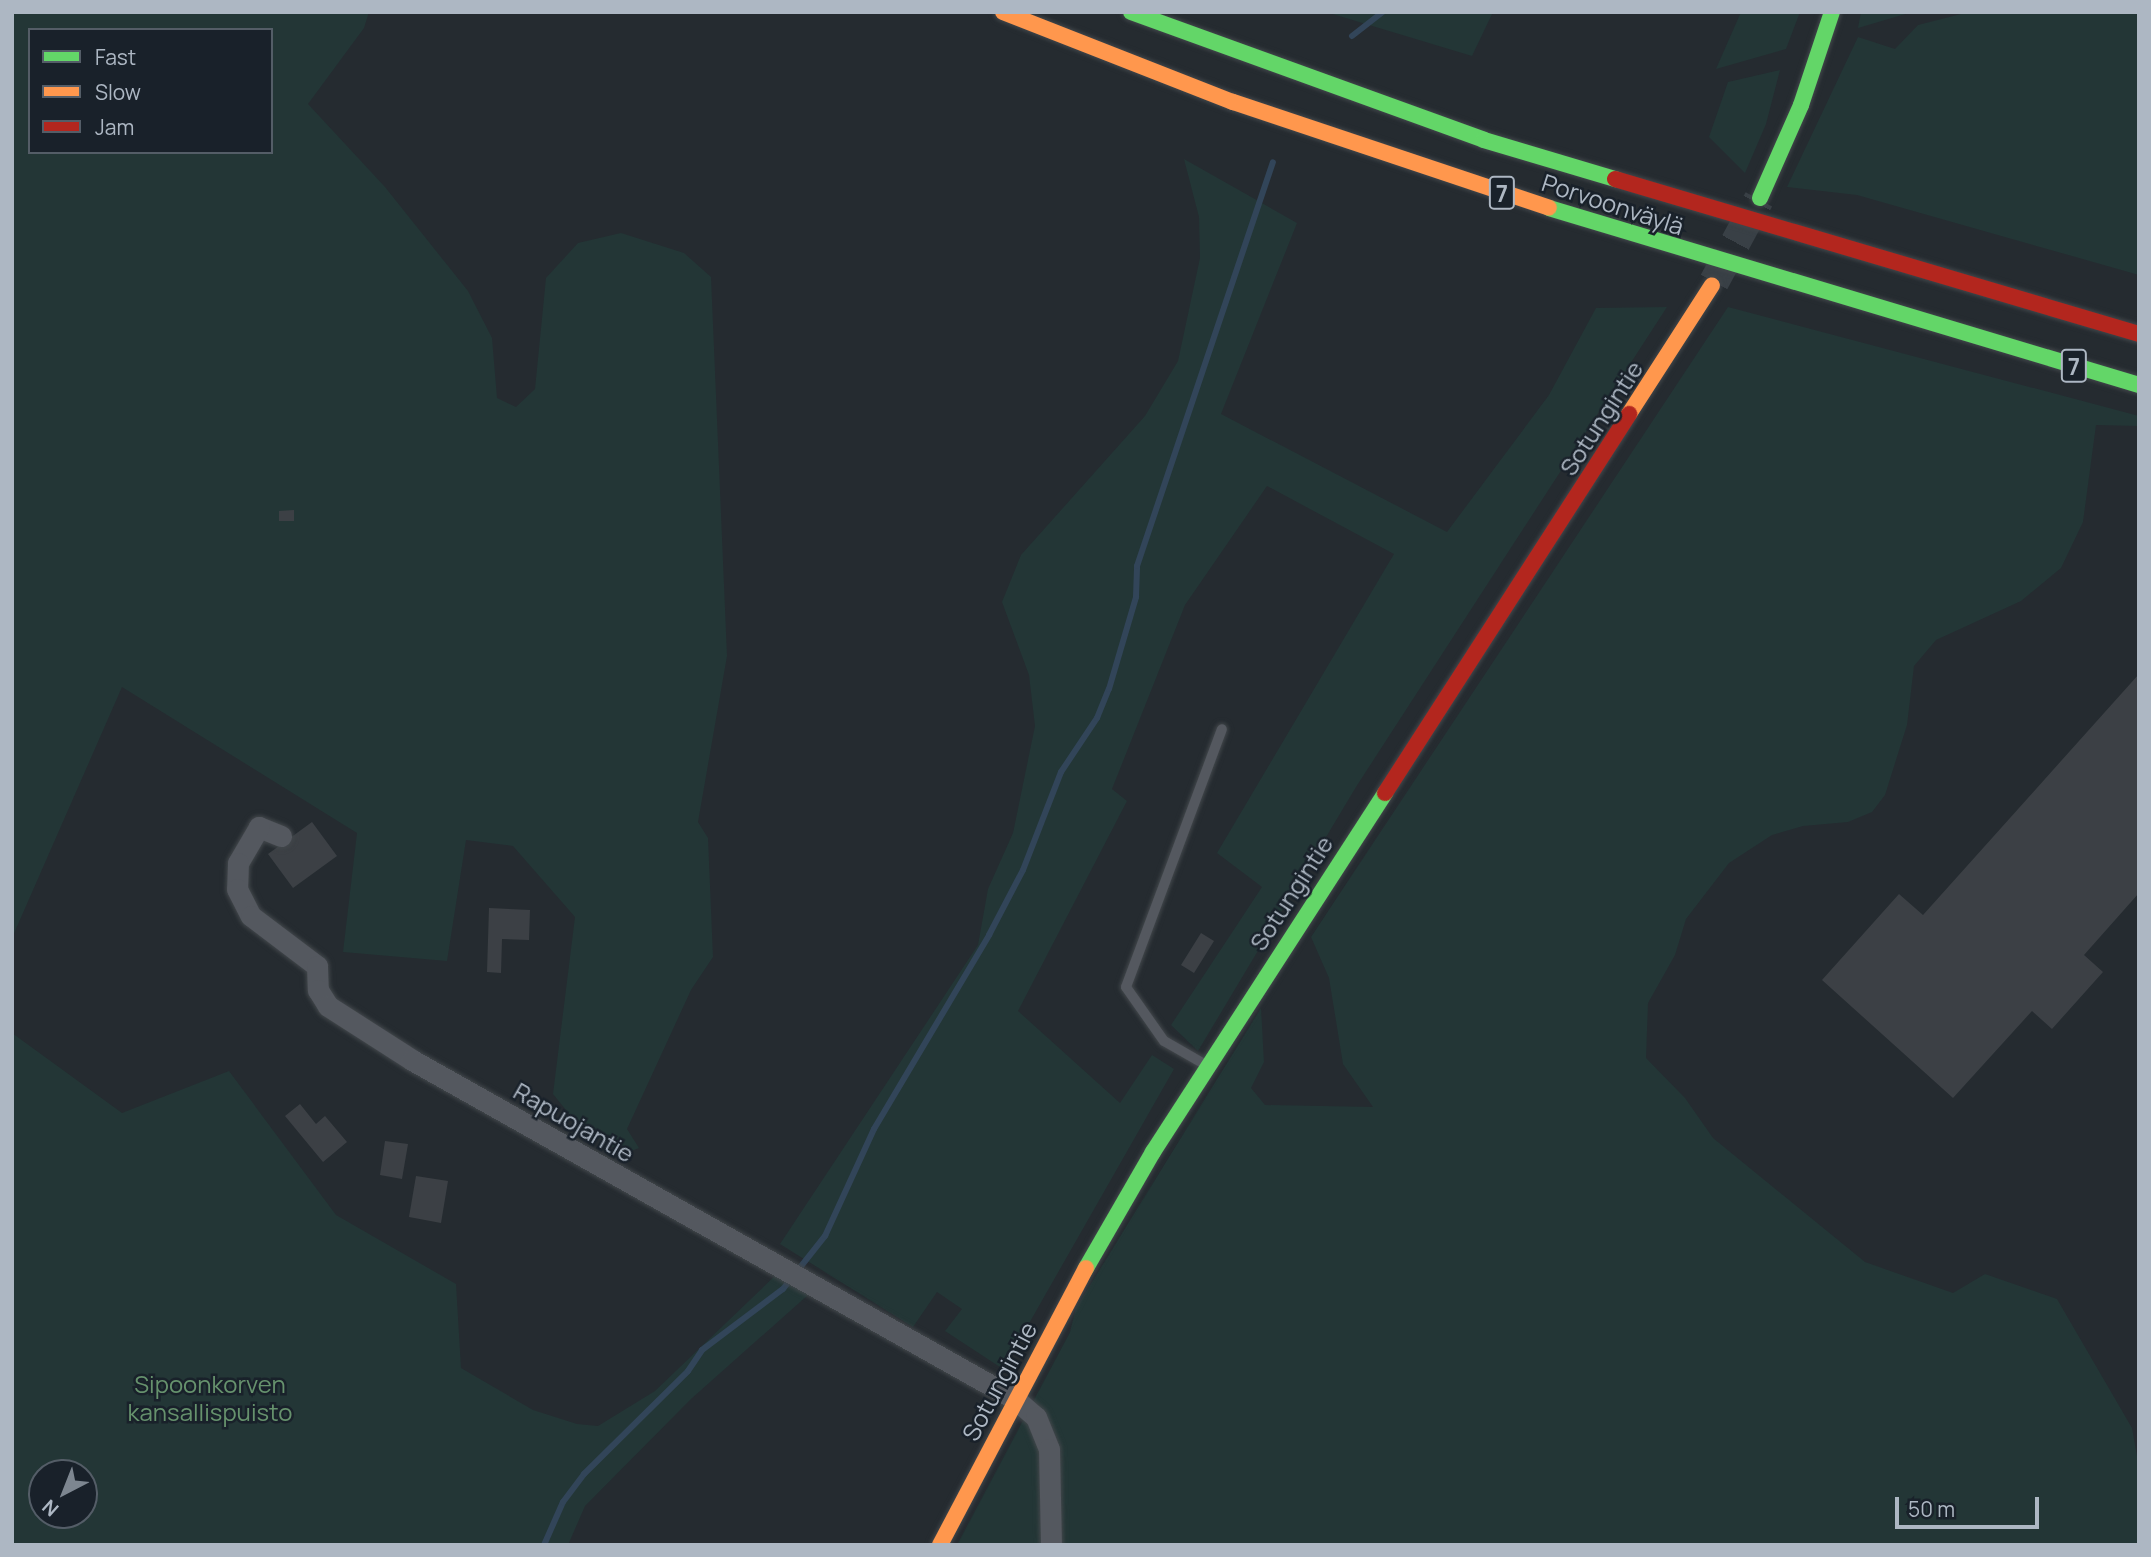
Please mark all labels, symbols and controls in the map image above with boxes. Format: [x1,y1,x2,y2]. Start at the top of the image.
legend [28,28,273,154]
text: Fast [95,43,136,71]
text: Slow [95,78,141,106]
text: Jam [95,113,134,141]
street label: Porvoonväylä [1539,168,1687,240]
road number: 7 [1488,174,1516,212]
road number: 7 [2060,346,2088,386]
street label: Sotungintie [1553,355,1649,481]
street label: Sotungintie [1243,830,1339,956]
street label: Rapuojantie [509,1076,639,1168]
street label: Sotungintie [956,1317,1042,1445]
park label: Sipoonkorven kansallispuisto [128,1370,292,1426]
north arrow [28,1459,98,1529]
scale bar [1899,1484,2042,1528]
text: N [37,1494,64,1522]
text: 50 m [1908,1495,1955,1523]

